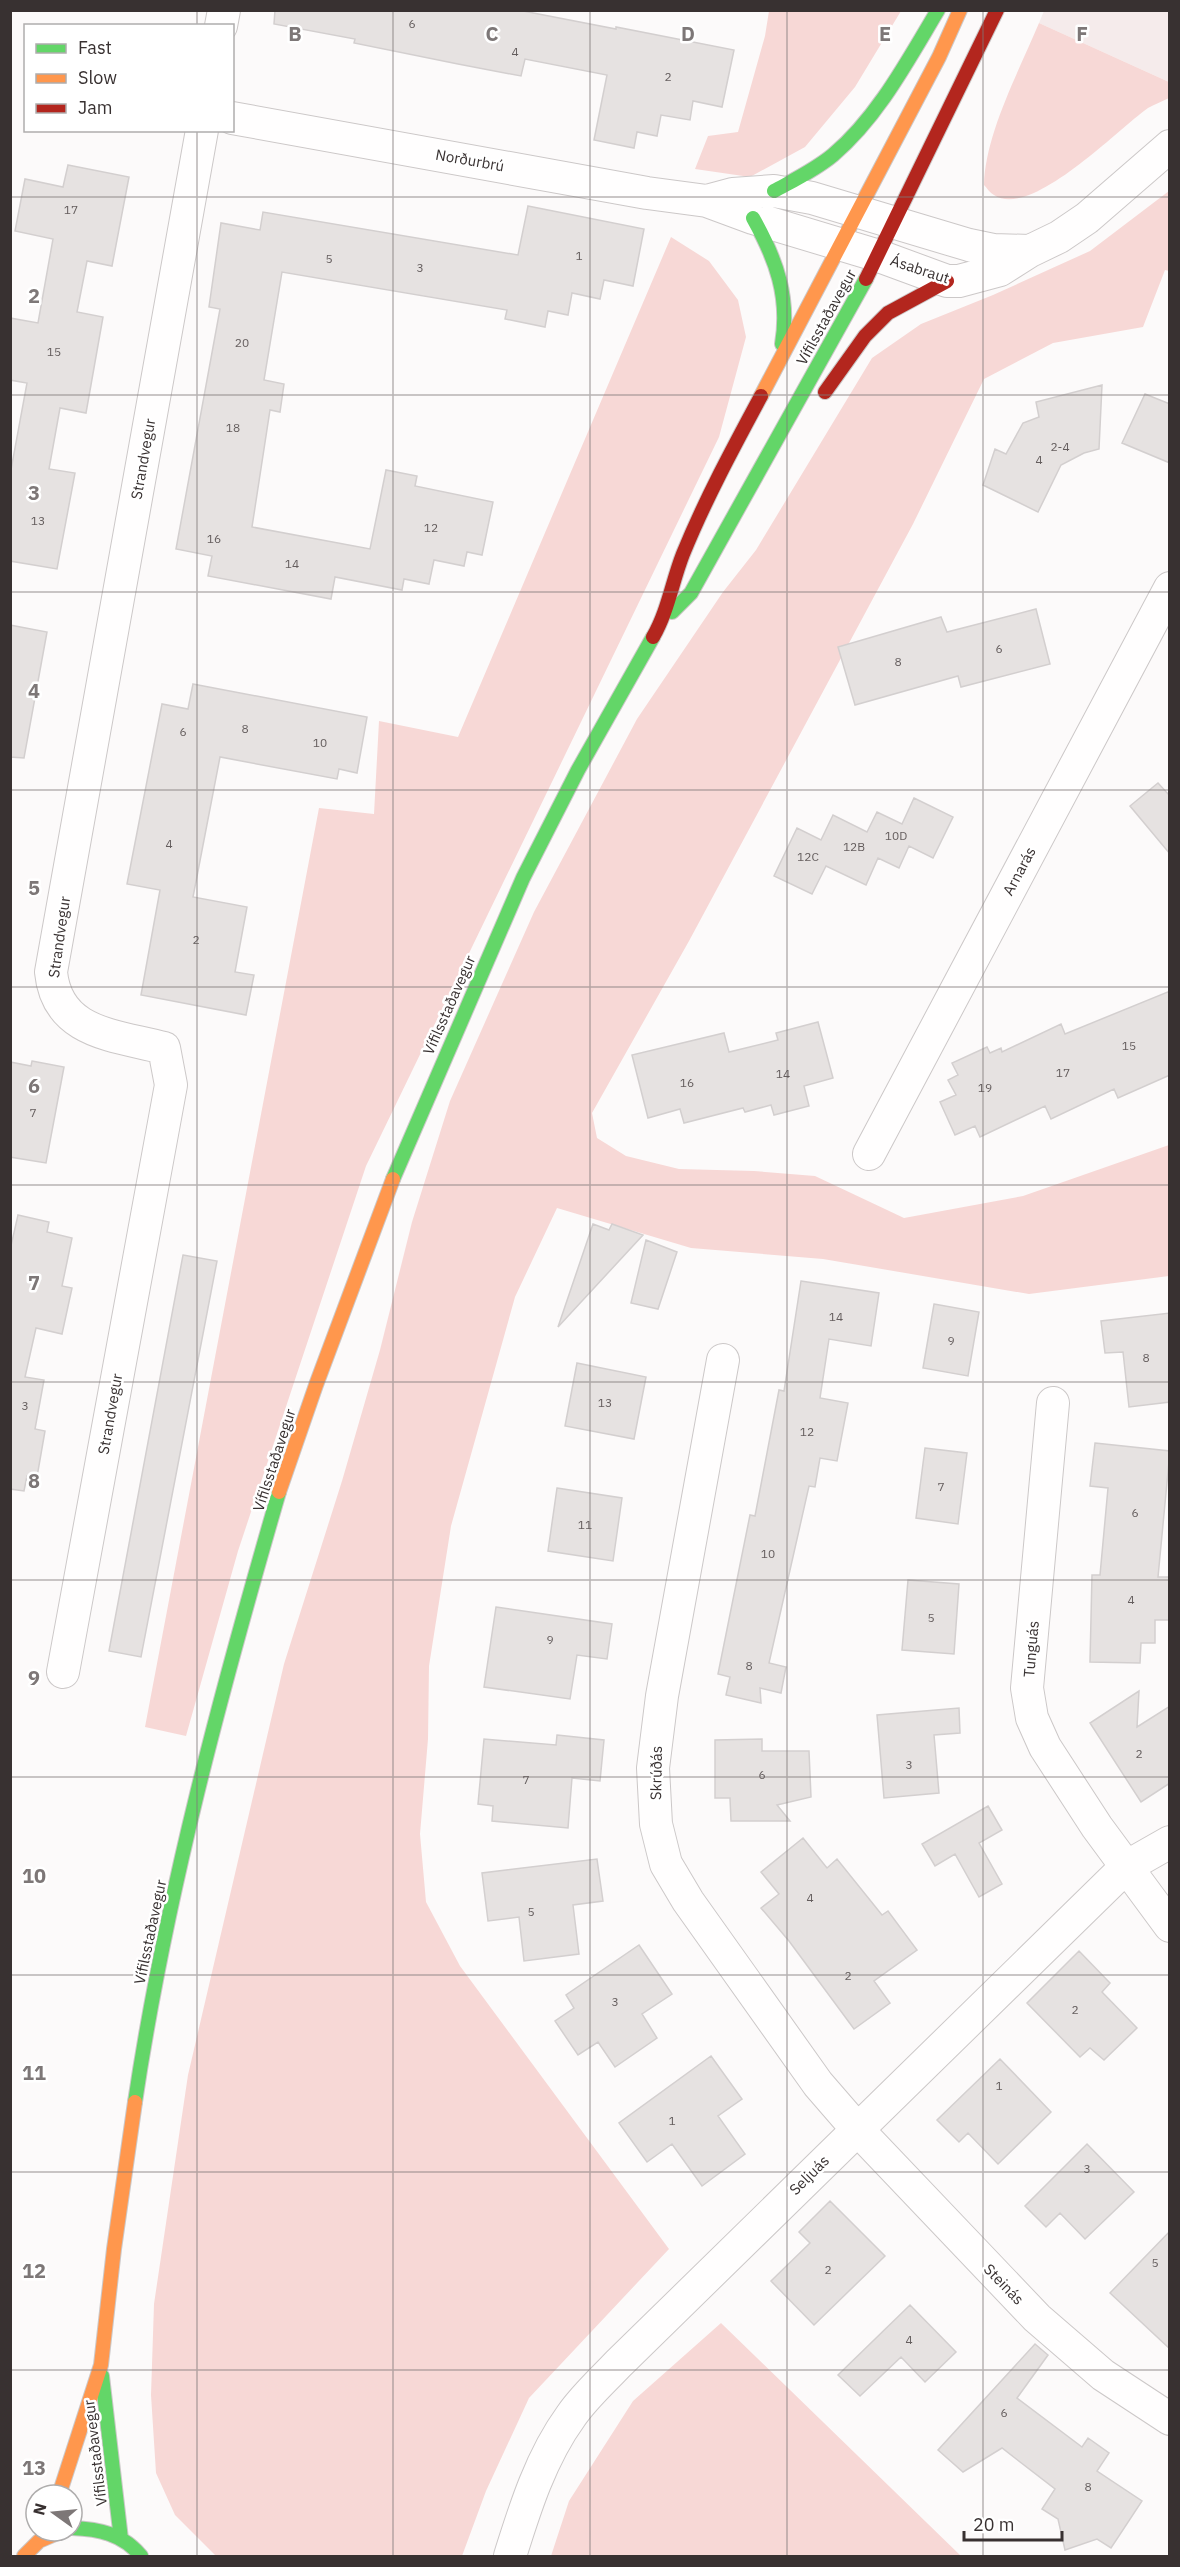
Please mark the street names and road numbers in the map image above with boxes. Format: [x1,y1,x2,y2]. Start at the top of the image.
street label: Norðurbrú [434,145,506,175]
street label: Ásabraut [888,251,952,287]
street label: Vífilsstaðavegur [792,265,860,368]
street label: Strandvegur [127,416,160,501]
street label: Arnarás [998,843,1040,899]
street label: Strandvegur [44,895,74,979]
street label: Vífilsstaðavegur [419,952,480,1058]
street label: Strandvegur [94,1371,127,1456]
street label: Vífilsstaðavegur [248,1406,300,1514]
street label: Tunguás [1019,1620,1043,1678]
street label: Skrúðás [646,1746,666,1800]
street label: Vífilsstaðavegur [130,1877,170,1986]
street label: Seljuás [785,2151,833,2199]
street label: Steinás [980,2260,1028,2308]
street label: Vífilsstaðavegur [79,2398,111,2507]

